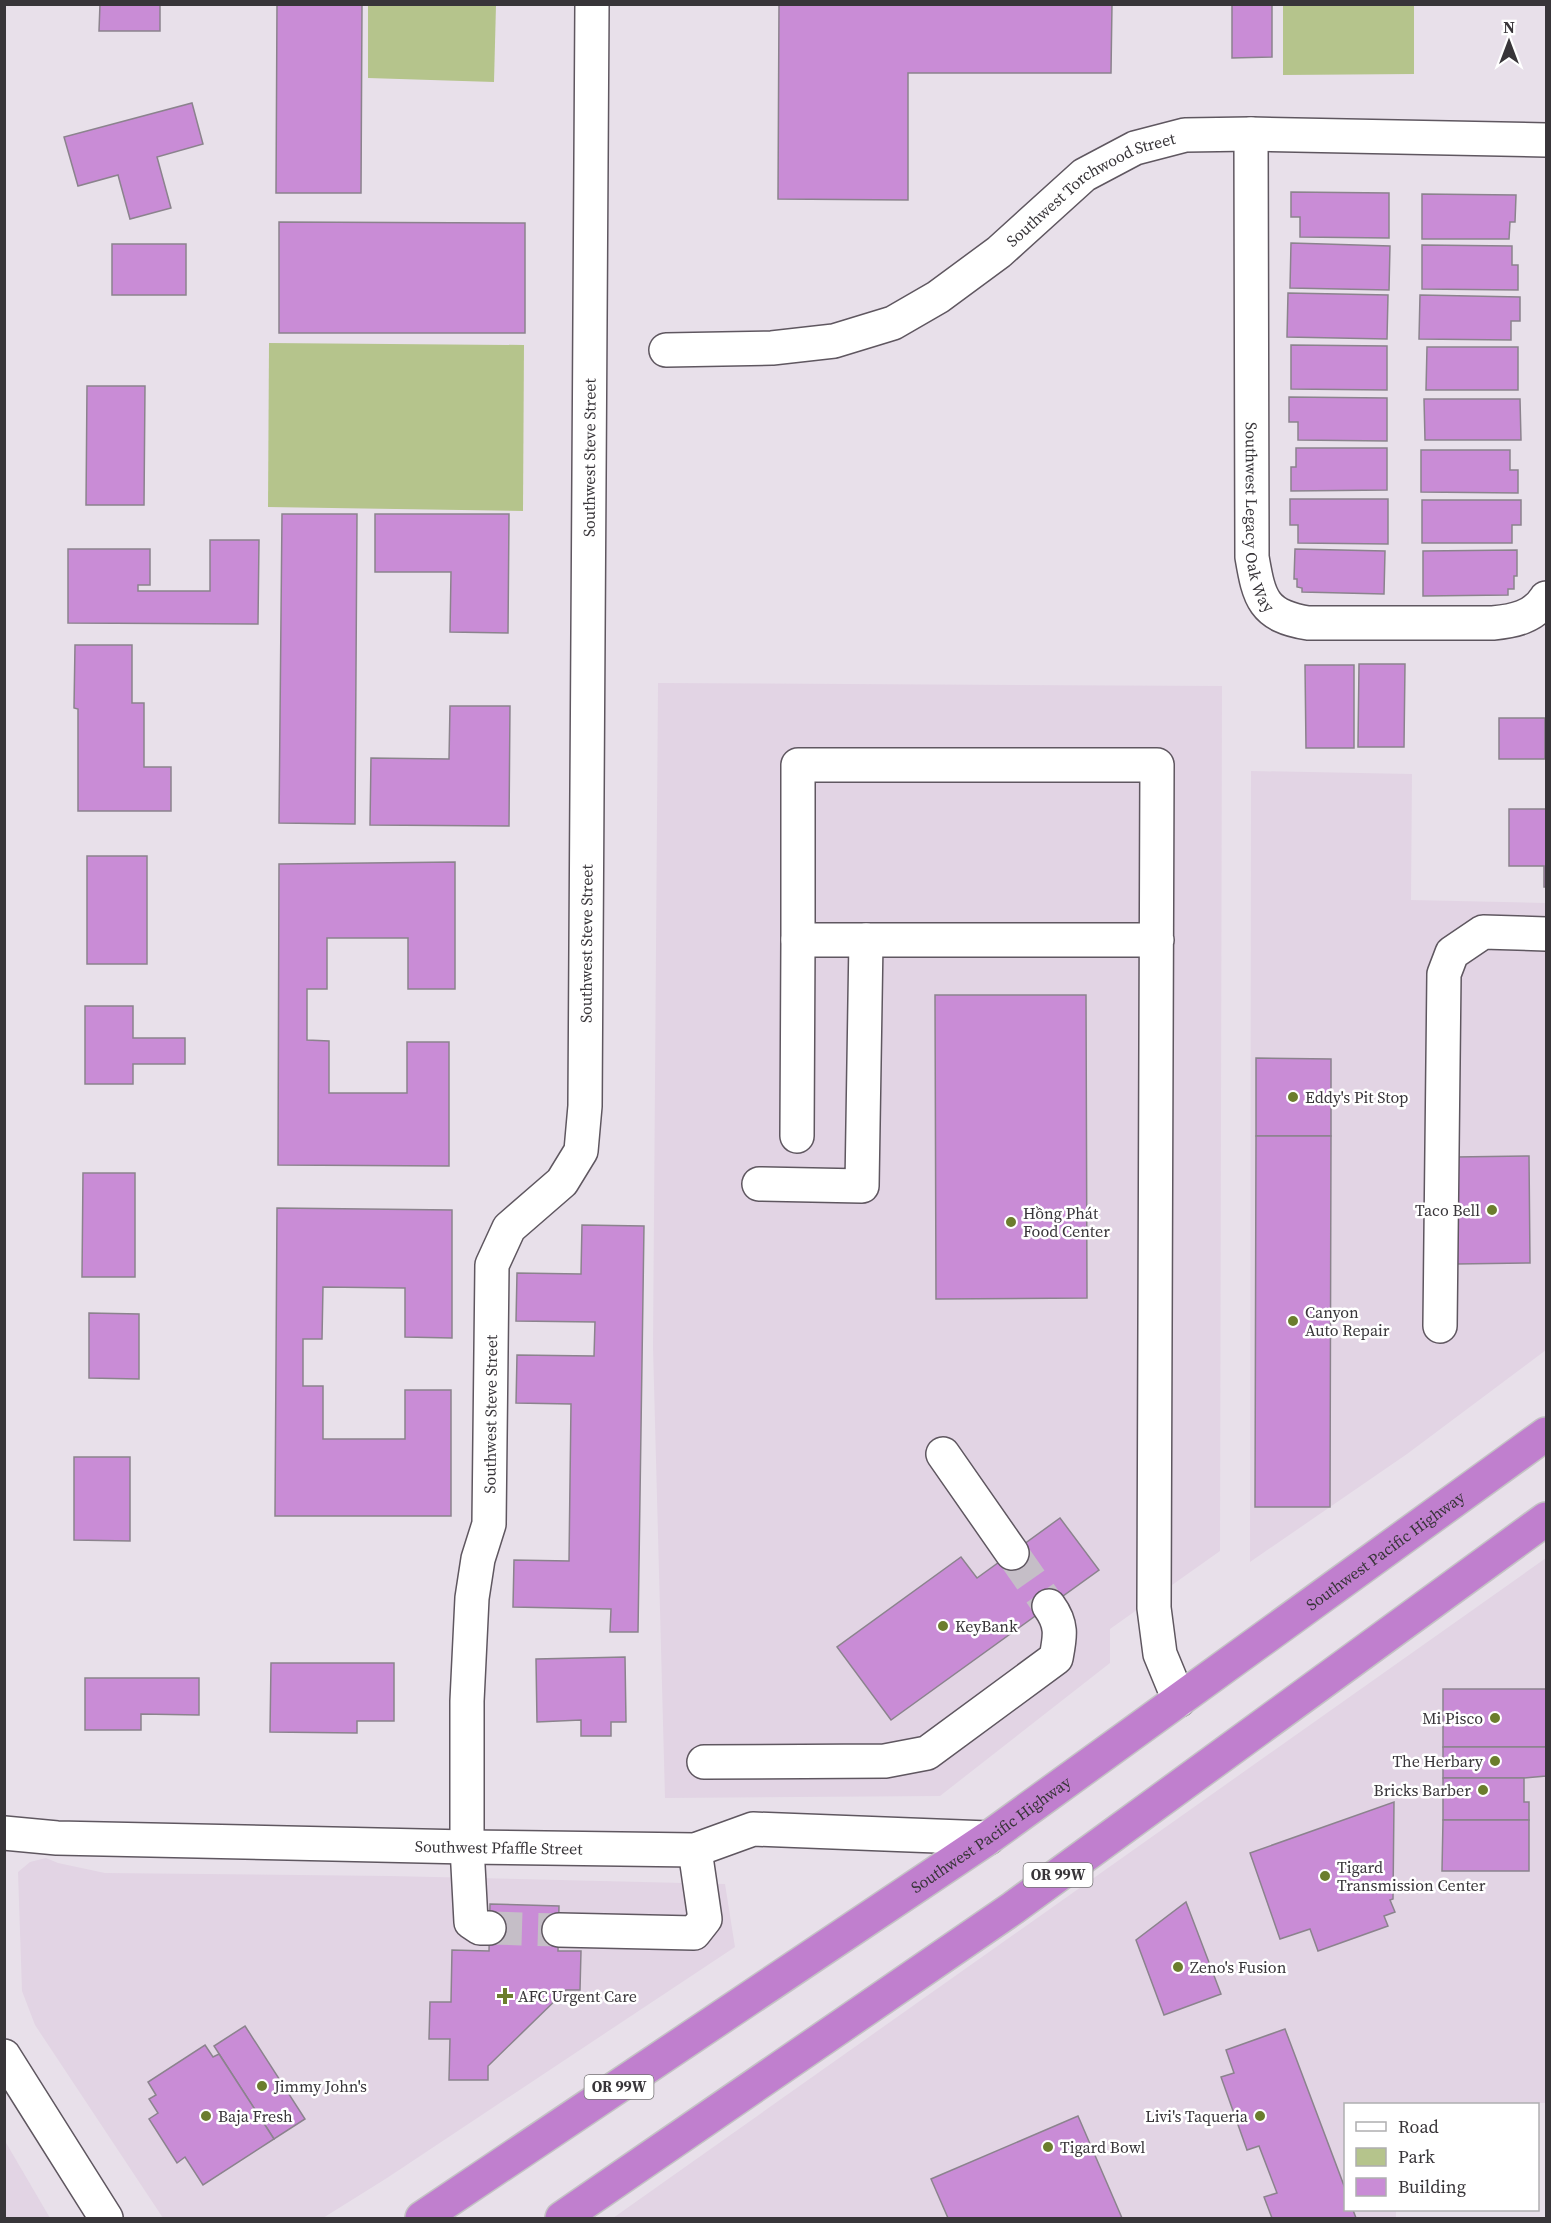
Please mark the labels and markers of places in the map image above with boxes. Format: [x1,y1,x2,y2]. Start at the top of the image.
place label: Eddy's Pit Stop [1305,1086,1408,1108]
marker: Eddy's Pit Stop [1286,1090,1300,1104]
place label: Taco Bell [1415,1199,1480,1221]
place label: Hồng Phát Food Center [1023,1202,1110,1242]
marker: Taco Bell [1485,1203,1499,1217]
marker: Hồng Phát Food Center [1004,1215,1018,1229]
place label: Canyon Auto Repair [1305,1301,1390,1341]
marker: Canyon Auto Repair [1286,1314,1300,1328]
place label: KeyBank [955,1615,1018,1637]
marker: KeyBank [936,1619,950,1633]
place label: Mi Pisco [1422,1707,1483,1729]
marker: Mi Pisco [1488,1711,1502,1725]
place label: The Herbary [1392,1750,1484,1772]
marker: The Herbary [1488,1754,1502,1768]
place label: Bricks Barber [1374,1779,1471,1801]
marker: Bricks Barber [1476,1783,1490,1797]
place label: Tigard Transmission Center [1337,1856,1486,1896]
marker: Tigard Transmission Center [1318,1869,1332,1883]
place label: Zeno's Fusion [1190,1956,1287,1978]
marker: Zeno's Fusion [1171,1960,1185,1974]
place label: AFC Urgent Care [518,1985,637,2007]
marker: AFC Urgent Care [496,1987,514,2005]
place label: Jimmy John's [273,2075,367,2097]
marker: Jimmy John's [255,2079,269,2093]
place label: Baja Fresh [218,2105,293,2127]
place label: Livi's Taqueria [1145,2105,1249,2127]
marker: Baja Fresh [199,2109,213,2123]
marker: Livi's Taqueria [1253,2109,1267,2123]
place label: Tigard Bowl [1060,2136,1146,2158]
marker: Tigard Bowl [1041,2140,1055,2154]

